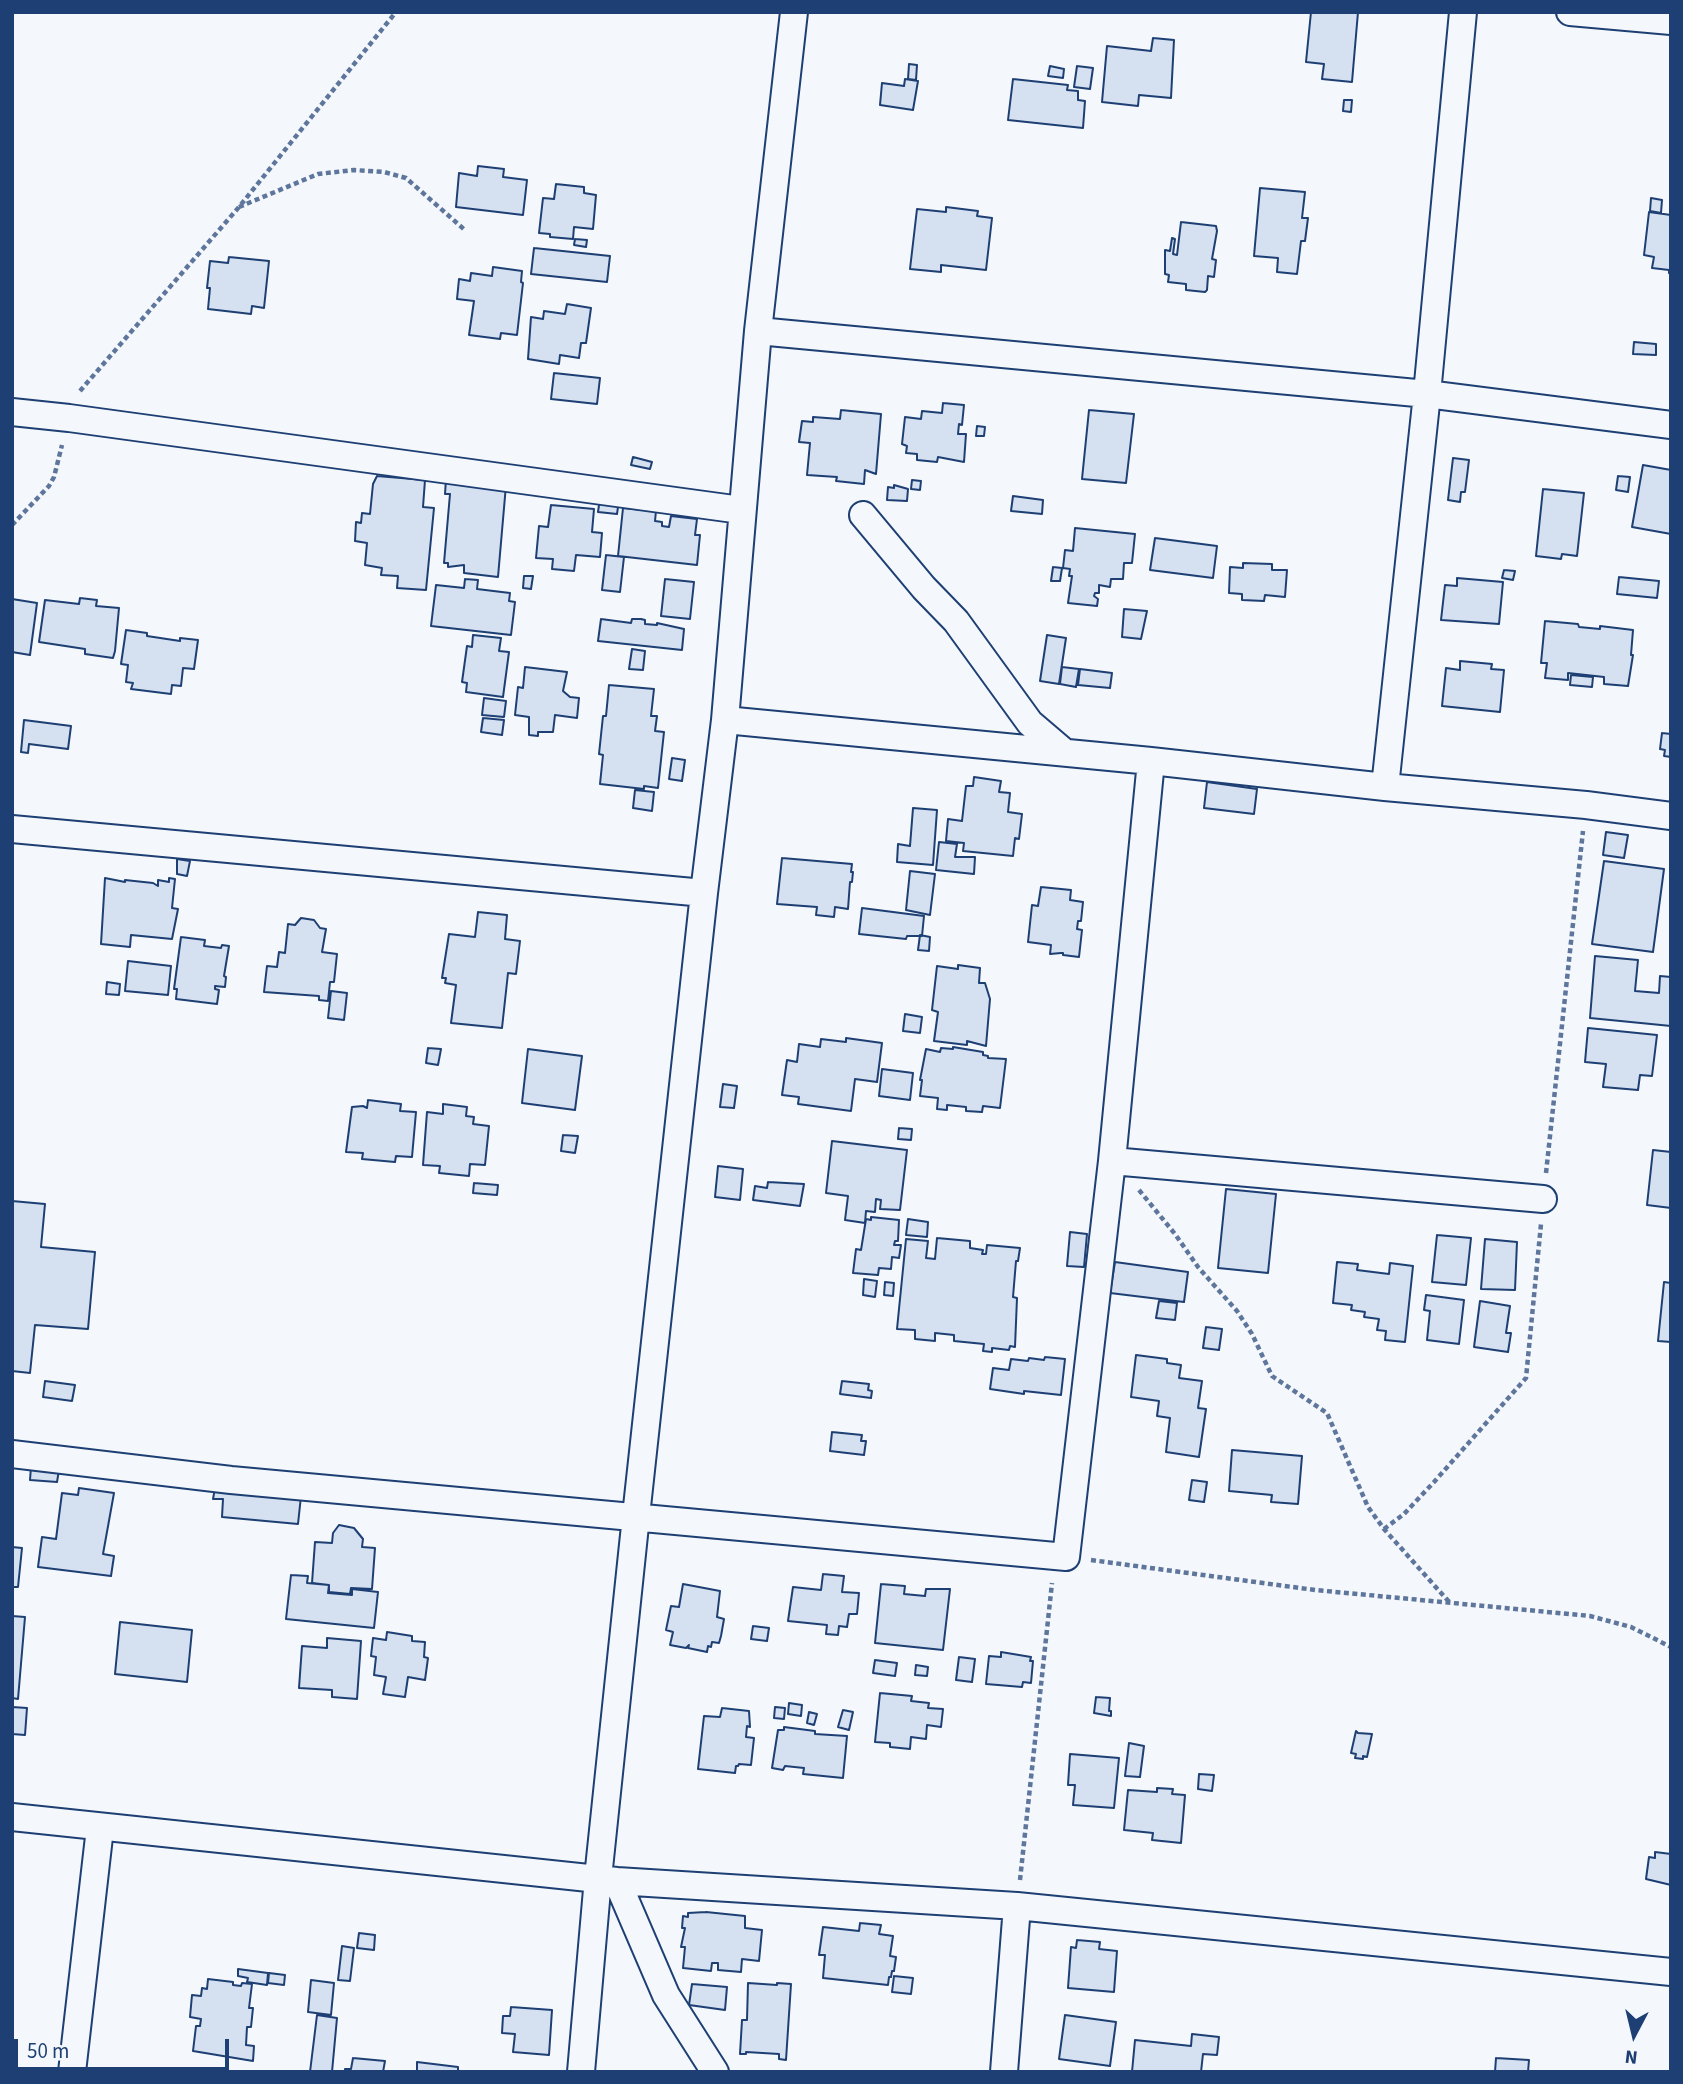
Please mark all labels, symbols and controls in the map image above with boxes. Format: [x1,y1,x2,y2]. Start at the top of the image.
north arrow [1599,2000,1669,2070]
scale bar [18,2024,233,2068]
text: 50 m [27,2036,69,2066]
text: N [1623,2042,1639,2071]

